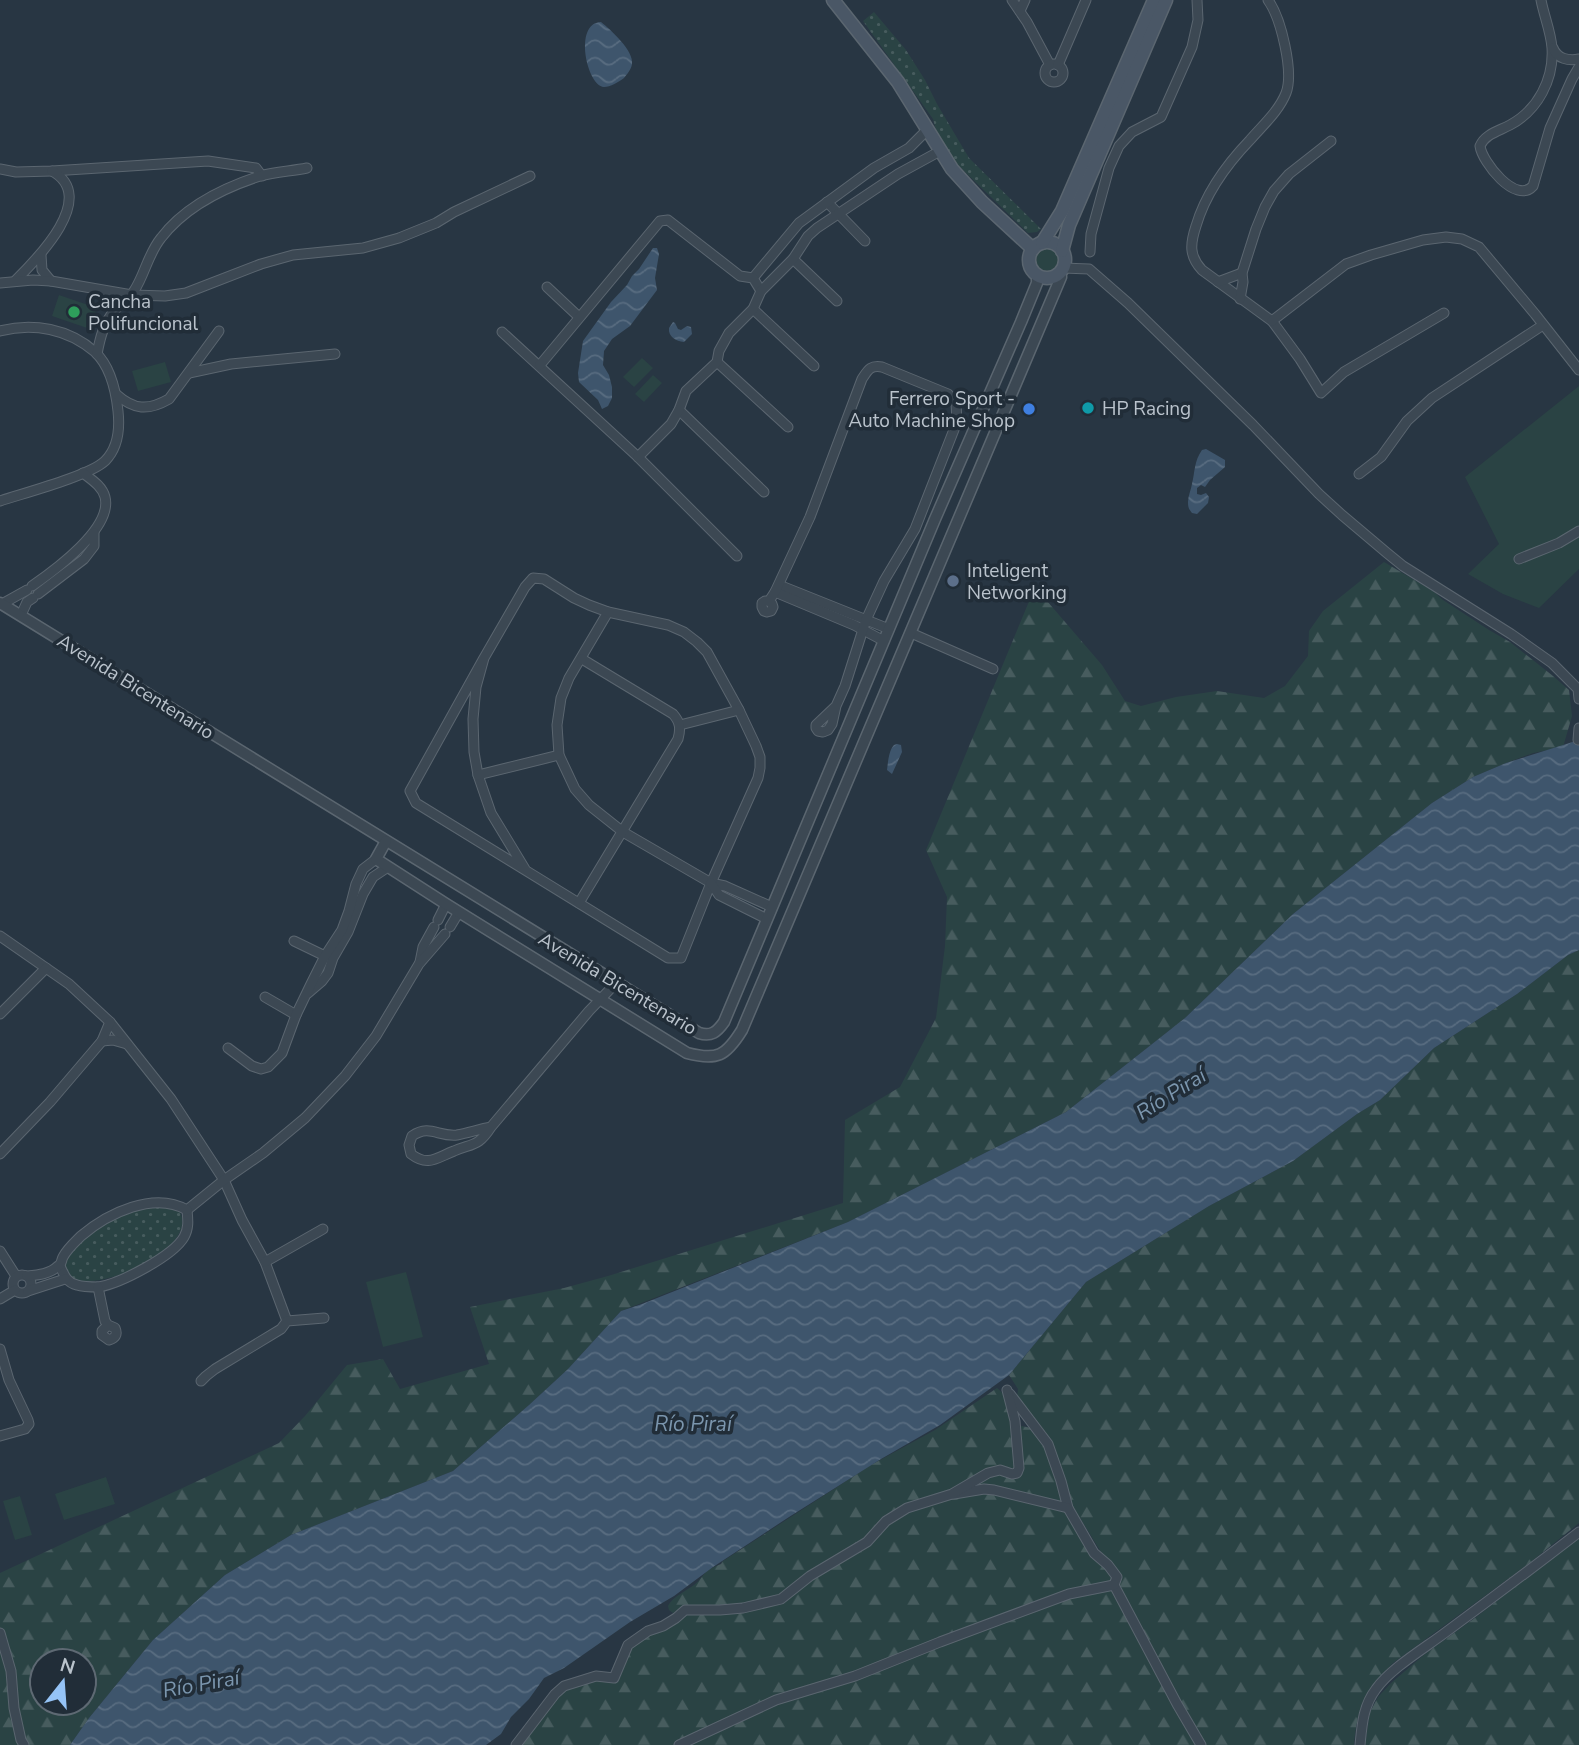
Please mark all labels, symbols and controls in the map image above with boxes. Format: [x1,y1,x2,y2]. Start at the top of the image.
place label: Cancha Polifuncional [88,289,199,337]
marker: Cancha Polifuncional [66,304,82,320]
place label: Ferrero Sport - Auto Machine Shop [848,386,1015,434]
place label: HP Racing [1102,396,1191,422]
marker: HP Racing [1080,400,1096,416]
marker: Ferrero Sport - Auto Machine Shop [1021,401,1037,417]
place label: Inteligent Networking [967,558,1067,606]
marker: Inteligent Networking [945,573,961,589]
street label: Avenida Bicentenario [52,628,219,746]
street label: Avenida Bicentenario [533,926,701,1041]
water label: Río Piraí [1131,1060,1214,1126]
water label: Río Piraí [654,1410,735,1438]
north arrow [28,1647,98,1717]
text: N [57,1652,78,1681]
water label: Río Piraí [160,1663,245,1705]

